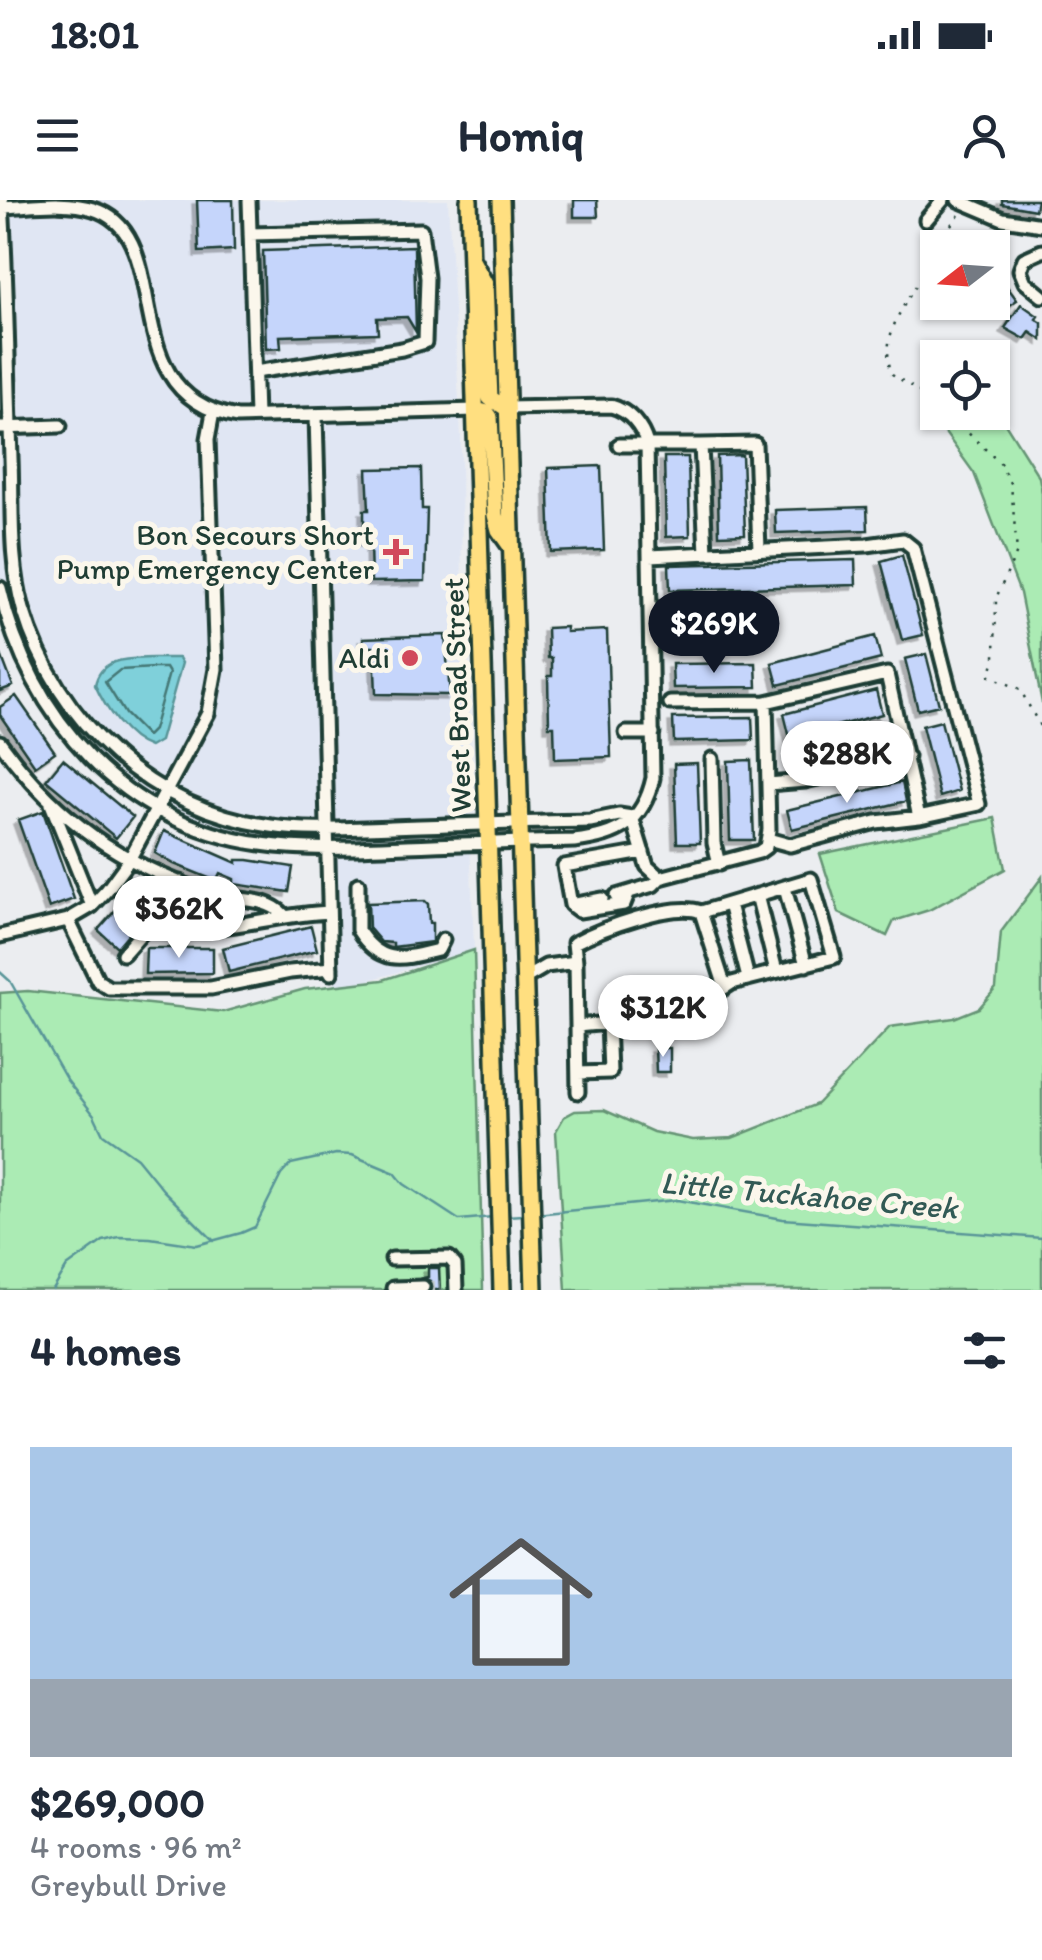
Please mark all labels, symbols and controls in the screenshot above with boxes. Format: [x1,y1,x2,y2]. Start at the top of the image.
text: 18:01 [50,12,139,58]
icon: menu [30,108,85,163]
text: Homiq [458,108,584,162]
icon: person [957,108,1012,163]
north arrow [920,230,1010,320]
map controls [920,230,1010,430]
button: locate [920,340,1010,430]
place label: Bon Secours Short Pump Emergency Center [56,516,375,587]
marker: Bon Secours Short Pump Emergency Center [383,539,409,565]
street label: West Broad Street [434,577,479,813]
pin: $269K [644,591,784,676]
text: $269K [670,604,758,642]
place label: Aldi [339,639,390,676]
marker: Aldi [399,647,421,669]
pin: $288K [777,721,917,806]
text: $288K [803,734,891,772]
pin: $362K [109,876,249,961]
text: $362K [135,889,223,927]
pin: $312K [593,975,733,1060]
text: $312K [620,988,706,1026]
water label: Little Tuckahoe Creek [659,1163,960,1227]
icon: filters [957,1323,1012,1378]
text: 4 homes [30,1325,181,1376]
icon: home [431,1512,611,1692]
text: $269,000 [30,1777,205,1828]
text: 4 rooms · 96 m² [30,1828,242,1866]
text: Greybull Drive [30,1866,227,1904]

